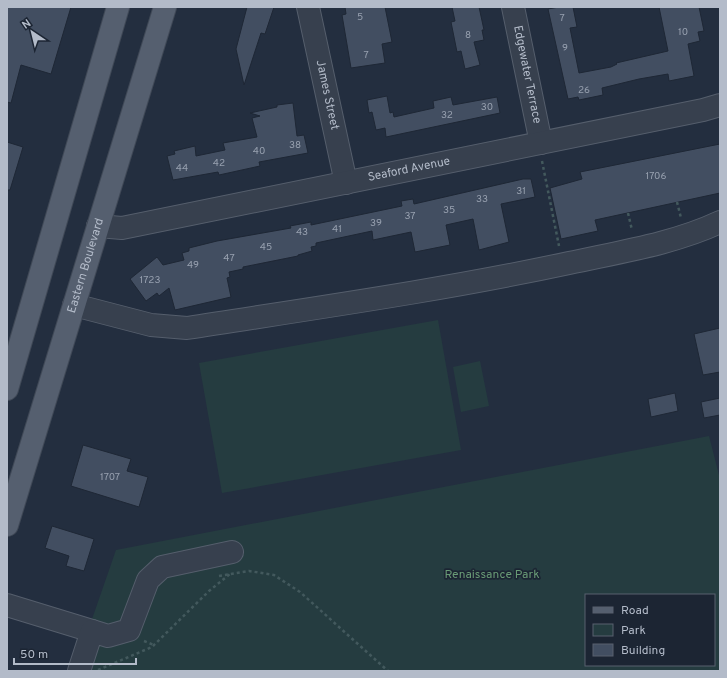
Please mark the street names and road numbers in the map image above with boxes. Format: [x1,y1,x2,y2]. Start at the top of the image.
street label: Edgewater Terrace [509,24,545,125]
street label: James Street [312,58,342,132]
street label: Seaford Avenue [366,154,452,186]
street label: Eastern Boulevard [64,216,108,315]

